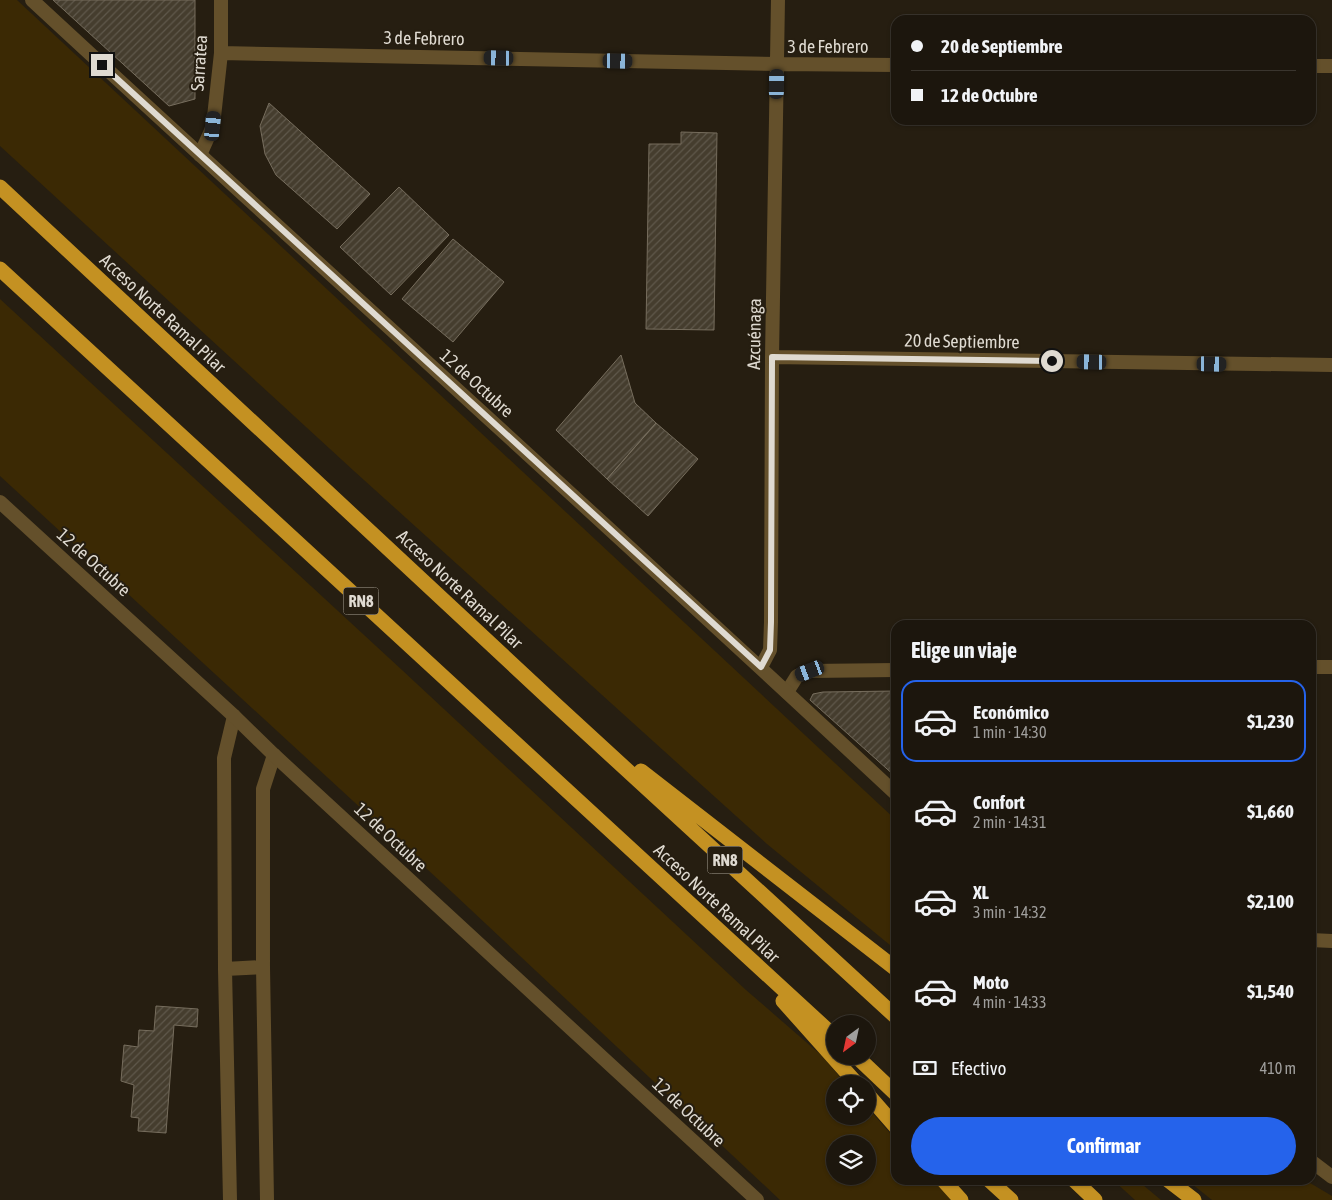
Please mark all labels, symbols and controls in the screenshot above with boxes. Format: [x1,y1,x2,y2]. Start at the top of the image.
street label: 3 de Febrero [383,27,465,49]
street label: Sarratea [187,34,211,92]
text: 20 de Septiembre [941,35,1063,57]
street label: 3 de Febrero [788,36,868,57]
car [483,50,514,66]
car [602,53,633,69]
route end [91,54,113,76]
car [769,69,784,99]
text: 12 de Octubre [941,84,1038,106]
car [203,110,222,142]
street label: Acceso Norte Ramal Pilar [96,249,231,377]
street label: Azcuénaga [743,298,765,370]
street label: 20 de Septiembre [904,329,1020,353]
street label: 12 de Octubre [436,345,518,421]
route start [1041,350,1063,372]
car [1076,354,1107,370]
car [1196,356,1227,372]
street label: 12 de Octubre [53,524,135,600]
street label: Acceso Norte Ramal Pilar [393,525,528,653]
road number: RN8 [344,588,378,614]
text: Elige un viaje [911,637,1017,663]
car [793,659,826,683]
icon: car [913,699,958,744]
text: Económico [973,701,1049,723]
text: $1,230 [1247,710,1294,732]
text: 1 min · 14:30 [973,723,1046,741]
icon: car [913,789,958,834]
text: Confort [973,791,1025,813]
street label: 12 de Octubre [350,798,432,876]
text: $1,660 [1247,800,1294,822]
text: 2 min · 14:31 [973,813,1046,831]
street label: Acceso Norte Ramal Pilar [650,839,785,967]
road number: RN8 [708,846,742,874]
icon: car [913,879,958,924]
text: XL [973,881,989,903]
text: $2,100 [1247,890,1294,912]
text: 3 min · 14:32 [973,903,1046,921]
icon: car [913,969,958,1014]
text: Moto [973,971,1009,993]
text: $1,540 [1247,980,1294,1002]
text: 4 min · 14:33 [973,993,1046,1011]
north arrow [826,1015,876,1065]
map controls [826,1015,876,1185]
icon: cash [911,1054,939,1082]
text: Efectivo [951,1057,1006,1079]
text: 410 m [1260,1059,1296,1077]
street label: 12 de Octubre [648,1073,730,1151]
button: locate [826,1075,876,1125]
button: Confirmar [911,1117,1296,1175]
button: layers [826,1135,876,1185]

